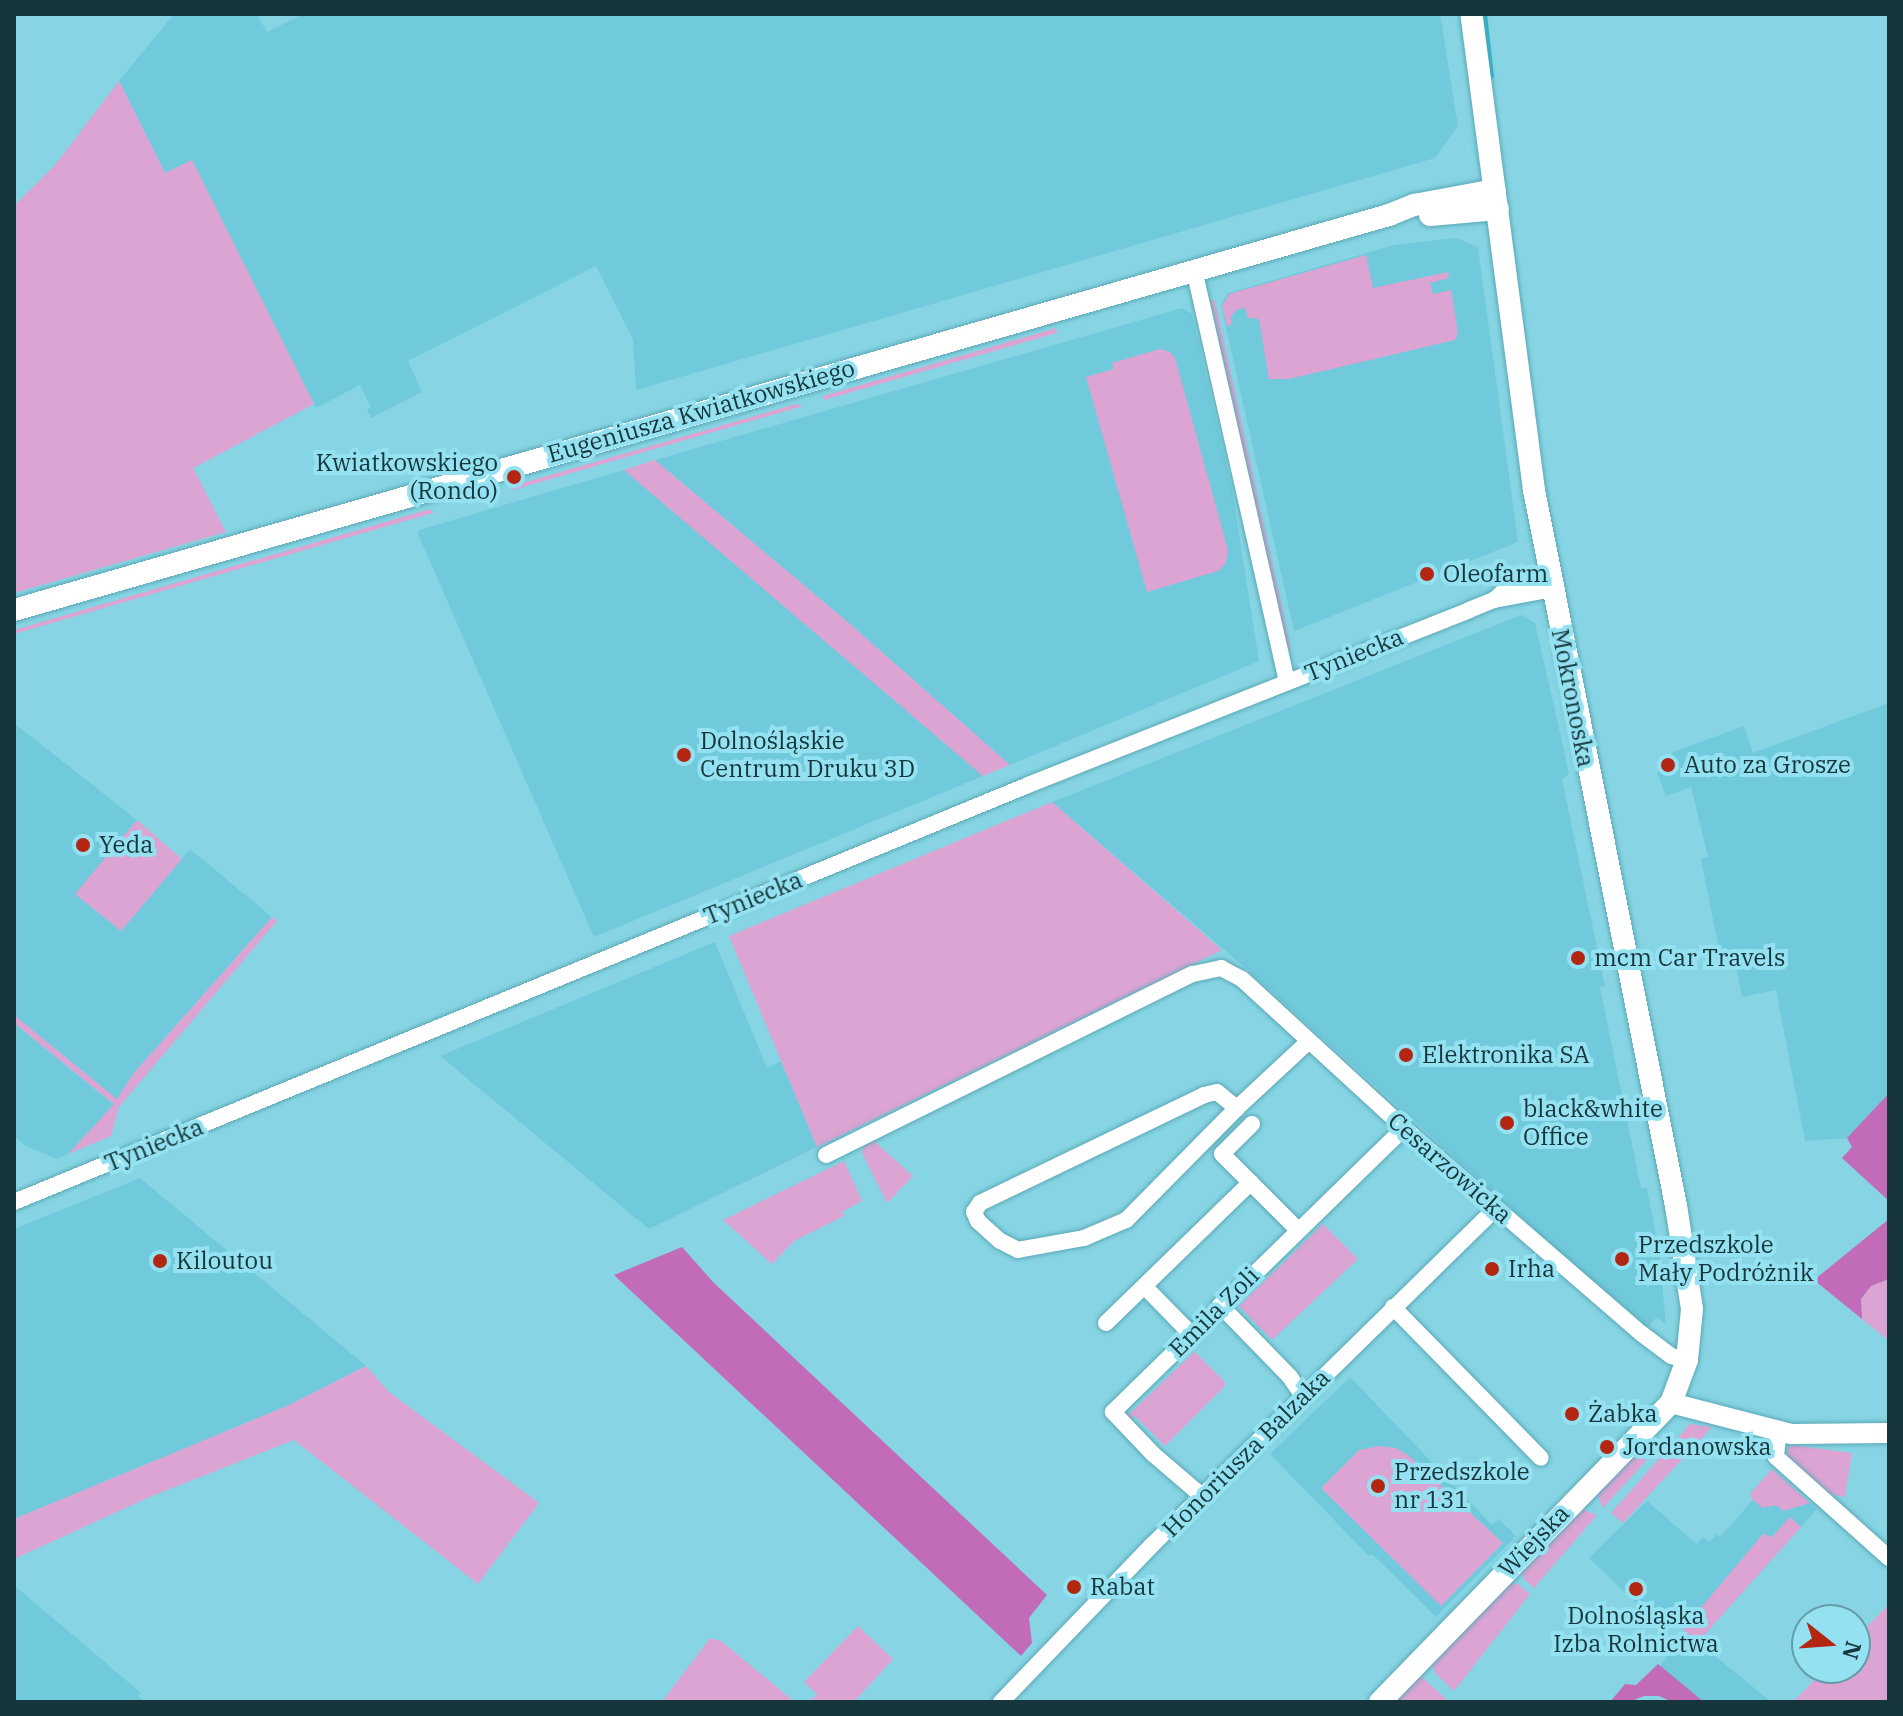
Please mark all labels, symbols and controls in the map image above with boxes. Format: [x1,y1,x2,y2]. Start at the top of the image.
street label: Eugeniusza Kwiatkowskiego [544,353,858,469]
place label: Kwiatkowskiego (Rondo) [316,449,498,505]
marker: Kwiatkowskiego (Rondo) [505,468,523,486]
place label: Oleofarm [1443,560,1548,588]
marker: Oleofarm [1418,565,1436,583]
street label: Tyniecka [1300,622,1408,688]
street label: Mokronoska [1545,626,1601,770]
place label: Dolnośląskie Centrum Druku 3D [700,727,915,783]
marker: Dolnośląskie Centrum Druku 3D [675,746,693,764]
place label: Auto za Grosze [1684,751,1851,779]
marker: Auto za Grosze [1659,756,1677,774]
place label: Yeda [99,831,153,859]
marker: Yeda [74,836,92,854]
street label: Tyniecka [699,865,807,931]
place label: mcm Car Travels [1594,944,1785,972]
marker: mcm Car Travels [1569,949,1587,967]
place label: Elektronika SA [1422,1041,1590,1069]
marker: Elektronika SA [1397,1046,1415,1064]
place label: black&white Office [1523,1095,1663,1151]
street label: Cesarzowicka [1382,1106,1518,1230]
street label: Tyniecka [100,1112,208,1178]
marker: black&white Office [1498,1114,1516,1132]
place label: Przedszkole Mały Podróżnik [1638,1231,1814,1287]
place label: Kiloutou [176,1247,273,1275]
marker: Przedszkole Mały Podróżnik [1613,1250,1631,1268]
marker: Kiloutou [151,1252,169,1270]
place label: Irha [1508,1255,1555,1283]
marker: Irha [1483,1260,1501,1278]
street label: Emila Zoli [1163,1261,1265,1363]
street label: Honoriusza Balzaka [1156,1363,1336,1543]
place label: Żabka [1588,1400,1658,1428]
marker: Żabka [1563,1405,1581,1423]
place label: Jordanowska [1623,1433,1772,1461]
marker: Jordanowska [1598,1438,1616,1456]
place label: Przedszkole nr 131 [1394,1458,1530,1514]
marker: Przedszkole nr 131 [1369,1477,1387,1495]
street label: Wiejska [1493,1499,1575,1583]
place label: Rabat [1090,1573,1155,1601]
marker: Rabat [1065,1578,1083,1596]
marker: Dolnośląska Izba Rolnictwa [1627,1580,1645,1598]
place label: Dolnośląska Izba Rolnictwa [1553,1602,1719,1658]
north arrow [1791,1604,1871,1684]
text: N [1836,1638,1869,1663]

